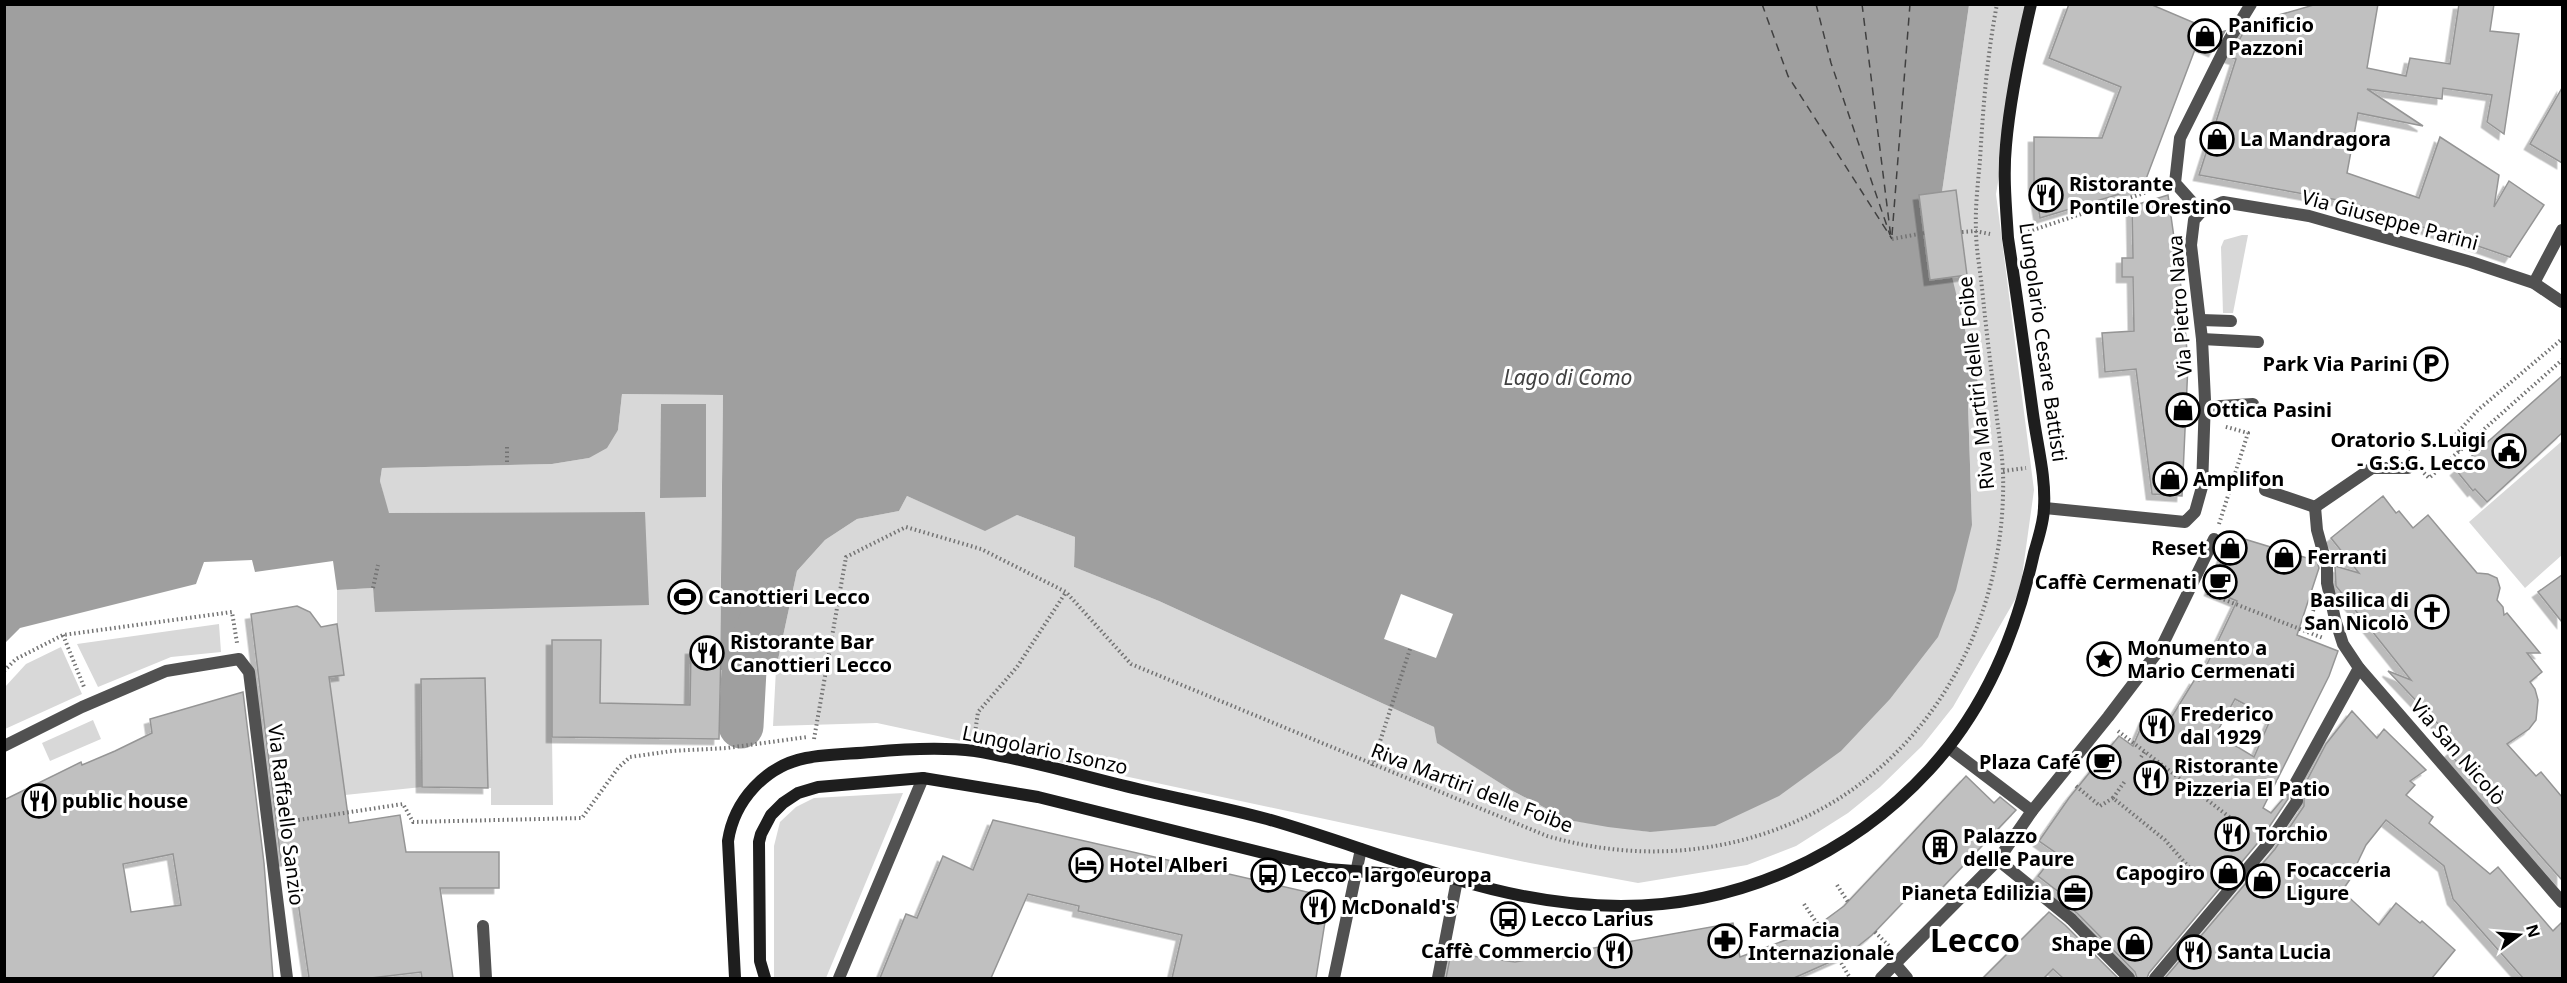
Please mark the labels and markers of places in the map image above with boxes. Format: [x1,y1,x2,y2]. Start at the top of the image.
place label: Panificio Pazzoni [2228,11,2314,61]
shop icon: Panificio Pazzoni [2187,18,2223,54]
shop icon: La Mandragora [2199,121,2235,157]
place label: La Mandragora [2240,125,2391,152]
place label: Ristorante Pontile Orestino [2069,170,2231,220]
restaurant icon: Ristorante Pontile Orestino [2028,177,2064,213]
parking icon: Park Via Parini [2413,346,2449,382]
place label: Park Via Parini [2263,350,2408,377]
shop icon: Ottica Pasini [2165,392,2201,428]
place label: Ottica Pasini [2206,396,2332,423]
place label: Oratorio S.Luigi - G.S.G. Lecco [2330,426,2486,476]
public building icon: Oratorio S.Luigi - G.S.G. Lecco [2491,433,2527,469]
shop icon: Amplifon [2152,461,2188,497]
place label: Amplifon [2193,465,2284,492]
shop icon: Reset [2212,530,2248,566]
place label: Reset [2151,534,2207,561]
shop icon: Ferranti [2266,539,2302,575]
place label: Ferranti [2307,543,2387,570]
cafe icon: Caffè Cermenati [2202,564,2238,600]
place label: Caffè Cermenati [2035,568,2197,595]
sports icon: Canottieri Lecco [667,579,703,615]
place label: Canottieri Lecco [708,583,870,610]
place label: Basilica di San Nicolò [2304,586,2409,636]
church icon: Basilica di San Nicolò [2414,594,2450,630]
place label: Ristorante Bar Canottieri Lecco [730,628,892,678]
place label: Monumento a Mario Cermenati [2127,634,2295,684]
restaurant icon: Ristorante Bar Canottieri Lecco [689,635,725,671]
place icon: Monumento a Mario Cermenati [2086,641,2122,677]
place label: Frederico dal 1929 [2180,700,2274,750]
restaurant icon: Frederico dal 1929 [2139,708,2175,744]
cafe icon: Plaza Café [2086,744,2122,780]
place label: Plaza Café [1979,748,2081,775]
place label: Ristorante Pizzeria El Patio [2174,752,2330,802]
restaurant icon: Ristorante Pizzeria El Patio [2133,760,2169,796]
restaurant icon: public house [21,783,57,819]
place label: public house [62,787,188,814]
restaurant icon: Torchio [2214,816,2250,852]
place label: Torchio [2255,820,2328,847]
place label: Palazzo delle Paure [1963,822,2075,872]
building icon: Palazzo delle Paure [1922,829,1958,865]
hotel icon: Hotel Alberi [1068,847,1104,883]
place label: Hotel Alberi [1109,851,1228,878]
shop icon: Capogiro [2210,855,2246,891]
place label: Focacceria Ligure [2286,856,2391,906]
bus stop icon: Lecco - largo europa [1250,857,1286,893]
place label: Capogiro [2115,859,2205,886]
place label: Lecco - largo europa [1291,861,1492,888]
shop icon: Focacceria Ligure [2245,863,2281,899]
office icon: Pianeta Edilizia [2057,875,2093,911]
place label: Pianeta Edilizia [1901,879,2052,906]
restaurant icon: McDonald's [1300,889,1336,925]
place label: McDonald's [1341,893,1456,920]
bus stop icon: Lecco Larius [1490,901,1526,937]
place label: Lecco Larius [1531,905,1654,932]
place label: Farmacia Internazionale [1748,916,1895,966]
pharmacy icon: Farmacia Internazionale [1707,923,1743,959]
shop icon: Shape [2117,926,2153,962]
place label: Shape [2051,930,2112,957]
restaurant icon: Caffè Commercio [1597,933,1633,969]
restaurant icon: Santa Lucia [2176,934,2212,970]
place label: Caffè Commercio [1421,937,1592,964]
place label: Santa Lucia [2217,938,2331,965]

